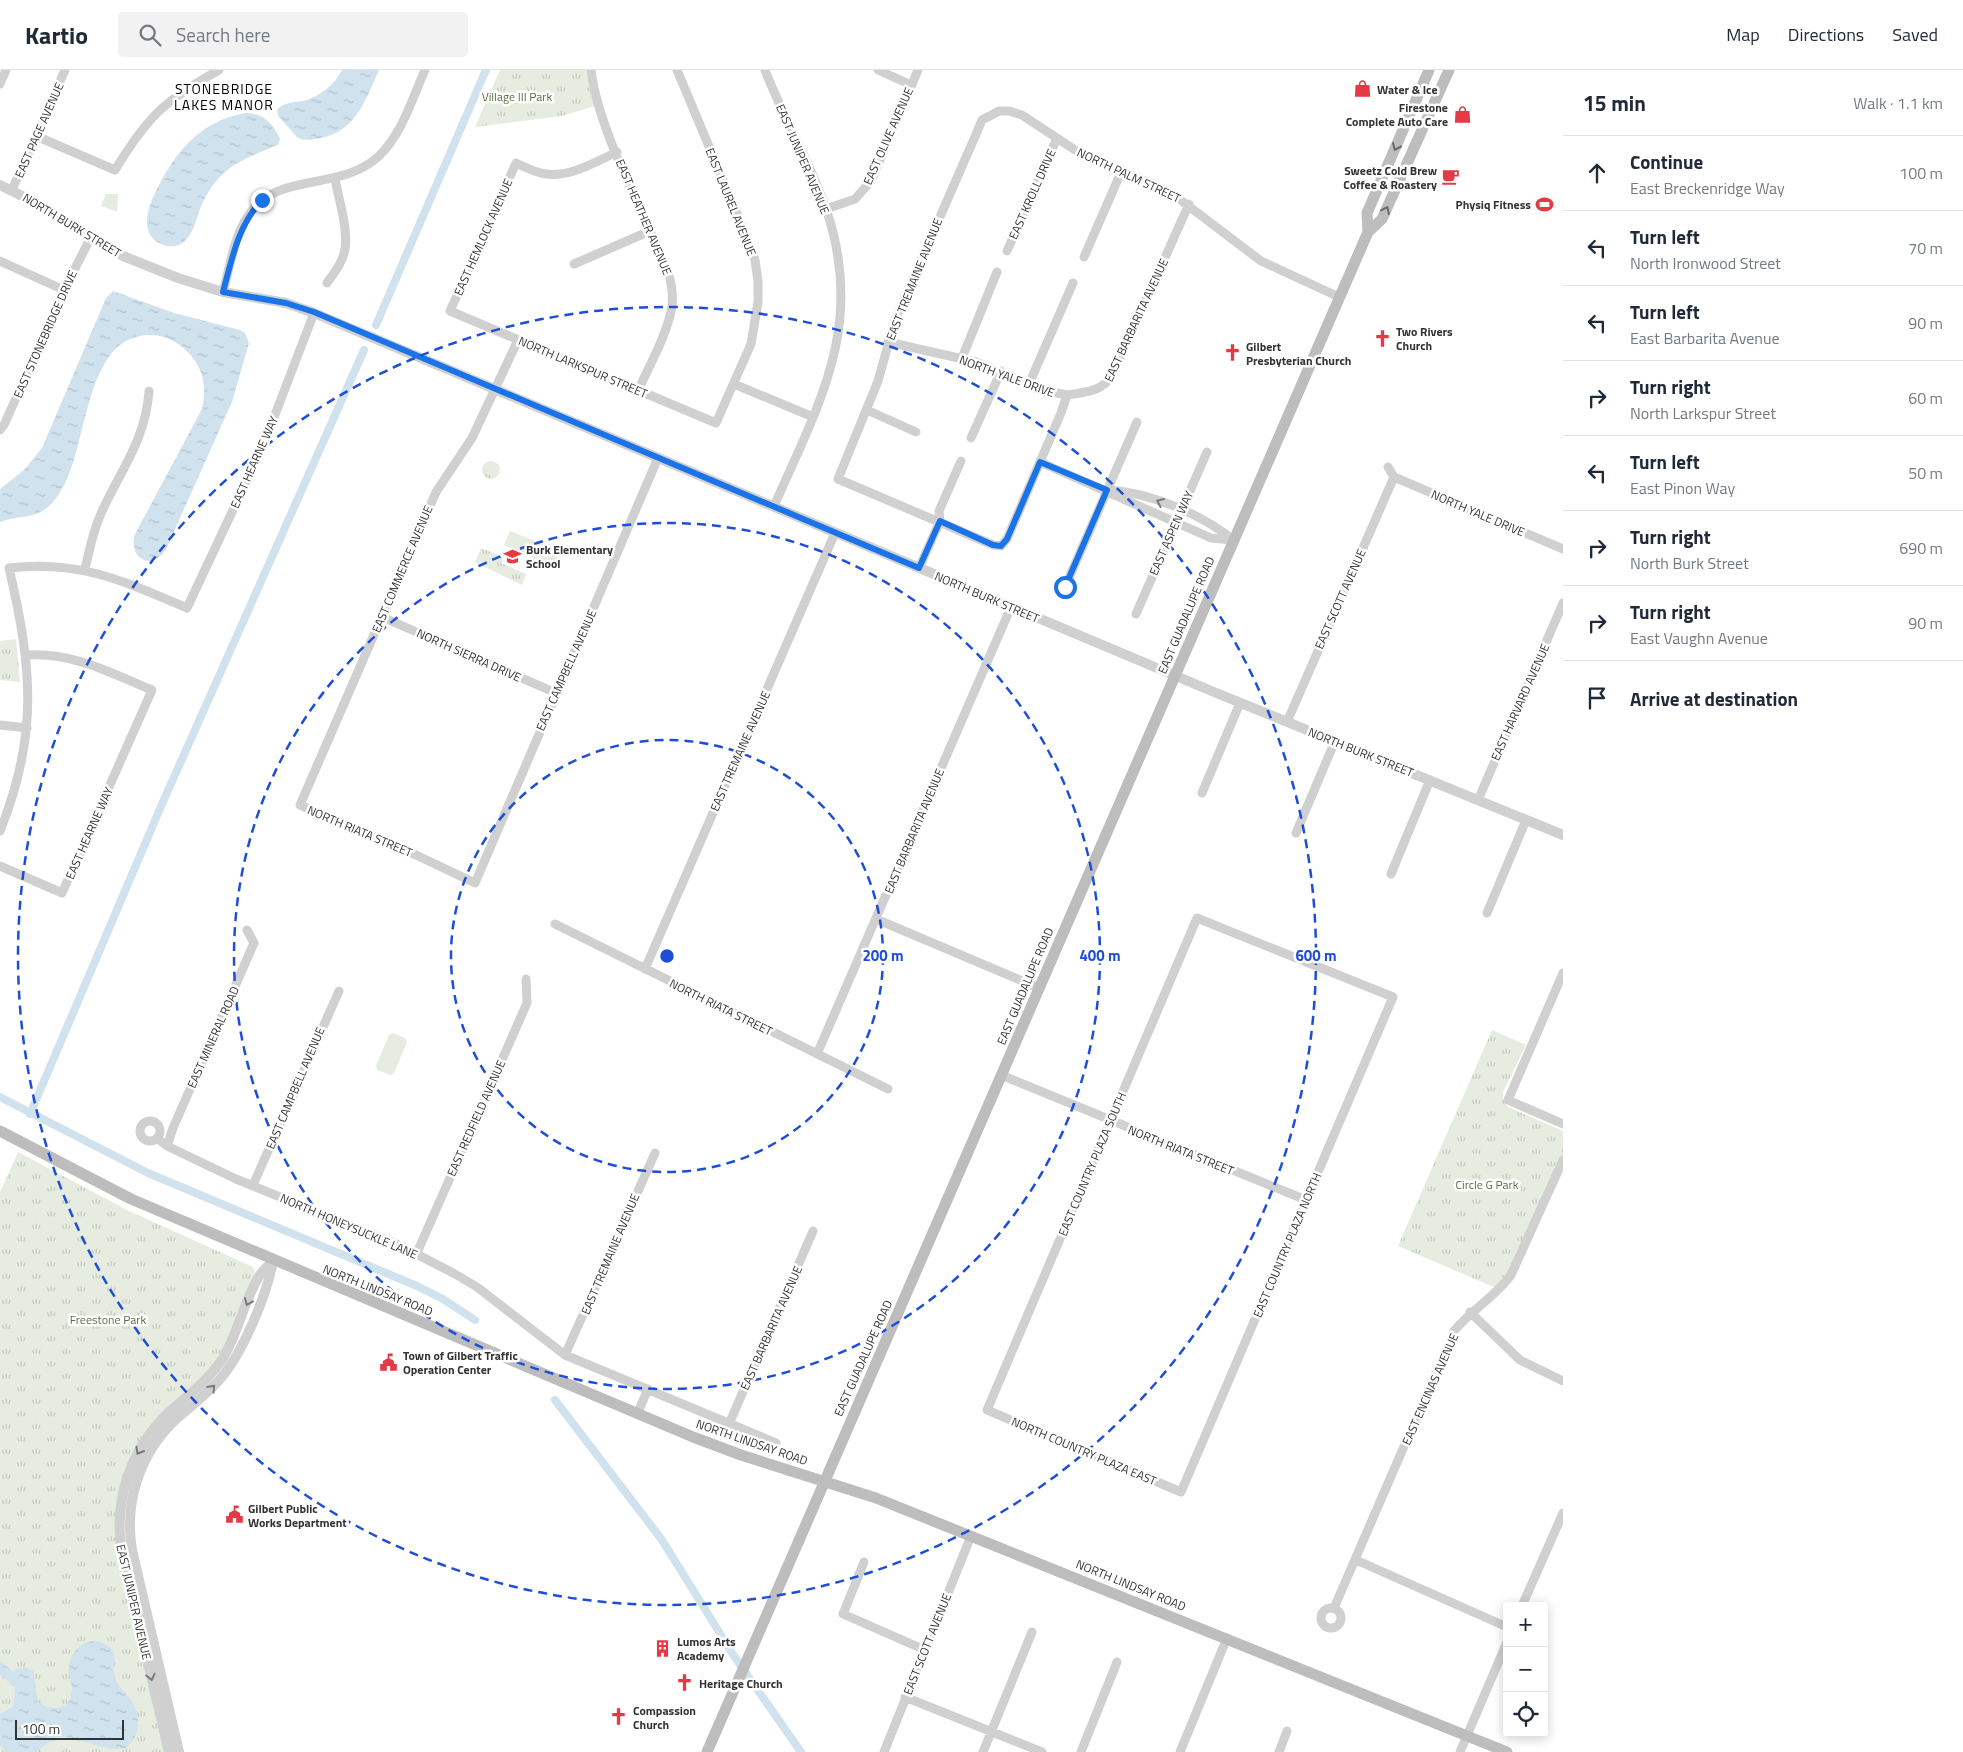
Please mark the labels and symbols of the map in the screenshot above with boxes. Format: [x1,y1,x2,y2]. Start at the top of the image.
district label: STONEBRIDGE LAKES MANOR [174,78,274,115]
street label: EAST PAGE AVENUE [9,79,69,181]
shop icon: Water & Ice [1353,79,1373,99]
place label: Water & Ice [1377,80,1438,99]
street label: EAST OLIVE AVENUE [858,84,918,188]
park label: Village III Park [482,87,552,106]
place label: Firestone Complete Auto Care [1346,98,1448,131]
street label: EAST JUNIPER AVENUE [771,101,835,217]
shop icon: Firestone Complete Auto Care [1452,104,1472,124]
one-way arrow [1392,142,1403,151]
street label: NORTH PALM STREET [1074,143,1185,208]
street label: EAST LAUREL AVENUE [701,145,761,259]
street label: EAST KROLL DRIVE [1004,145,1061,242]
street label: EAST HEATHER AVENUE [611,156,677,278]
place label: Sweetz Cold Brew Coffee & Roastery [1343,161,1437,194]
cafe icon: Sweetz Cold Brew Coffee & Roastery [1441,167,1461,187]
street label: EAST HEMLOCK AVENUE [449,175,518,299]
street label: NORTH BURK STREET [19,188,126,262]
route end [251,189,274,212]
sports icon: Physiq Fitness [1535,194,1555,214]
place label: Physiq Fitness [1456,195,1531,214]
one-way arrow [1380,206,1391,215]
street label: EAST TREMAINE AVENUE [881,215,947,343]
street label: EAST BARBARITA AVENUE [1099,255,1173,385]
street label: EAST STONEBRIDGE DRIVE [8,267,82,401]
place label: Two Rivers Church [1396,322,1453,355]
church icon: Two Rivers Church [1372,328,1392,348]
street label: NORTH LARKSPUR STREET [515,331,651,403]
place label: Gilbert Presbyterian Church [1246,337,1351,370]
church icon: Gilbert Presbyterian Church [1222,343,1242,363]
street label: NORTH YALE DRIVE [957,350,1058,402]
street label: EAST HEARNE WAY [225,412,283,511]
street label: NORTH YALE DRIVE [1428,485,1528,541]
street label: EAST ASPEN WAY [1144,487,1198,578]
one-way arrow [1156,497,1165,508]
street label: EAST COMMERCE AVENUE [367,502,438,635]
place label: Burk Elementary School [526,540,613,573]
school or university icon: Burk Elementary School [502,546,522,566]
street label: EAST SCOTT AVENUE [1309,546,1371,652]
street label: EAST GUADALUPE ROAD [1153,553,1219,677]
street label: NORTH BURK STREET [932,566,1043,628]
route start [1054,576,1077,599]
street label: EAST CAMPBELL AVENUE [531,606,601,734]
street label: NORTH SIERRA DRIVE [414,623,525,687]
street label: EAST HARVARD AVENUE [1486,640,1554,763]
street label: EAST TREMAINE AVENUE [705,687,775,814]
street label: NORTH BURK STREET [1305,722,1417,782]
street label: EAST BARBARITA AVENUE [879,765,949,896]
street label: EAST HEARNE WAY [60,783,118,882]
street label: NORTH RIATA STREET [304,800,416,862]
street label: EAST GUADALUPE ROAD [992,924,1058,1048]
text: 200 m [862,944,904,967]
text: 400 m [1079,944,1121,967]
text: 600 m [1295,944,1337,967]
centre of rings [658,947,676,965]
street label: NORTH RIATA STREET [666,974,776,1041]
street label: EAST MINERAL ROAD [182,983,244,1091]
street label: EAST CAMPBELL AVENUE [261,1024,329,1152]
street label: EAST REDFIELD AVENUE [442,1056,510,1179]
street label: EAST COUNTRY PLAZA SOUTH [1053,1089,1131,1239]
street label: NORTH RIATA STREET [1125,1120,1237,1180]
street label: EAST COUNTRY PLAZA NORTH [1248,1170,1326,1320]
park label: Circle G Park [1456,1175,1519,1194]
street label: NORTH HONEYSUCKLE LANE [277,1188,421,1264]
street label: EAST TREMAINE AVENUE [576,1190,644,1318]
street label: NORTH LINDSAY ROAD [320,1259,436,1321]
street label: EAST BARBARITA AVENUE [735,1263,807,1393]
street label: EAST GUADALUPE ROAD [829,1296,897,1419]
one-way arrow [244,1297,255,1306]
park label: Freestone Park [70,1310,146,1329]
street label: EAST ENCINAS AVENUE [1397,1330,1463,1448]
place label: Town of Gilbert Traffic Operation Center [403,1346,518,1379]
public building icon: Town of Gilbert Traffic Operation Center [379,1352,399,1372]
one-way arrow [206,1385,215,1394]
street label: NORTH COUNTRY PLAZA EAST [1009,1412,1160,1490]
street label: NORTH LINDSAY ROAD [694,1414,811,1470]
one-way arrow [135,1446,145,1455]
place label: Gilbert Public Works Department [248,1499,347,1532]
public building icon: Gilbert Public Works Department [224,1505,244,1525]
street label: EAST JUNIPER AVENUE [111,1542,157,1662]
street label: NORTH LINDSAY ROAD [1073,1554,1189,1616]
street label: EAST SCOTT AVENUE [898,1590,956,1698]
place label: Lumos Arts Academy [677,1632,736,1665]
building icon: Lumos Arts Academy [653,1638,673,1658]
one-way arrow [145,1673,156,1682]
church icon: Heritage Church [675,1673,695,1693]
place label: Heritage Church [699,1674,783,1693]
place label: Compassion Church [633,1701,696,1734]
church icon: Compassion Church [609,1707,629,1727]
scale bar [15,1717,124,1740]

